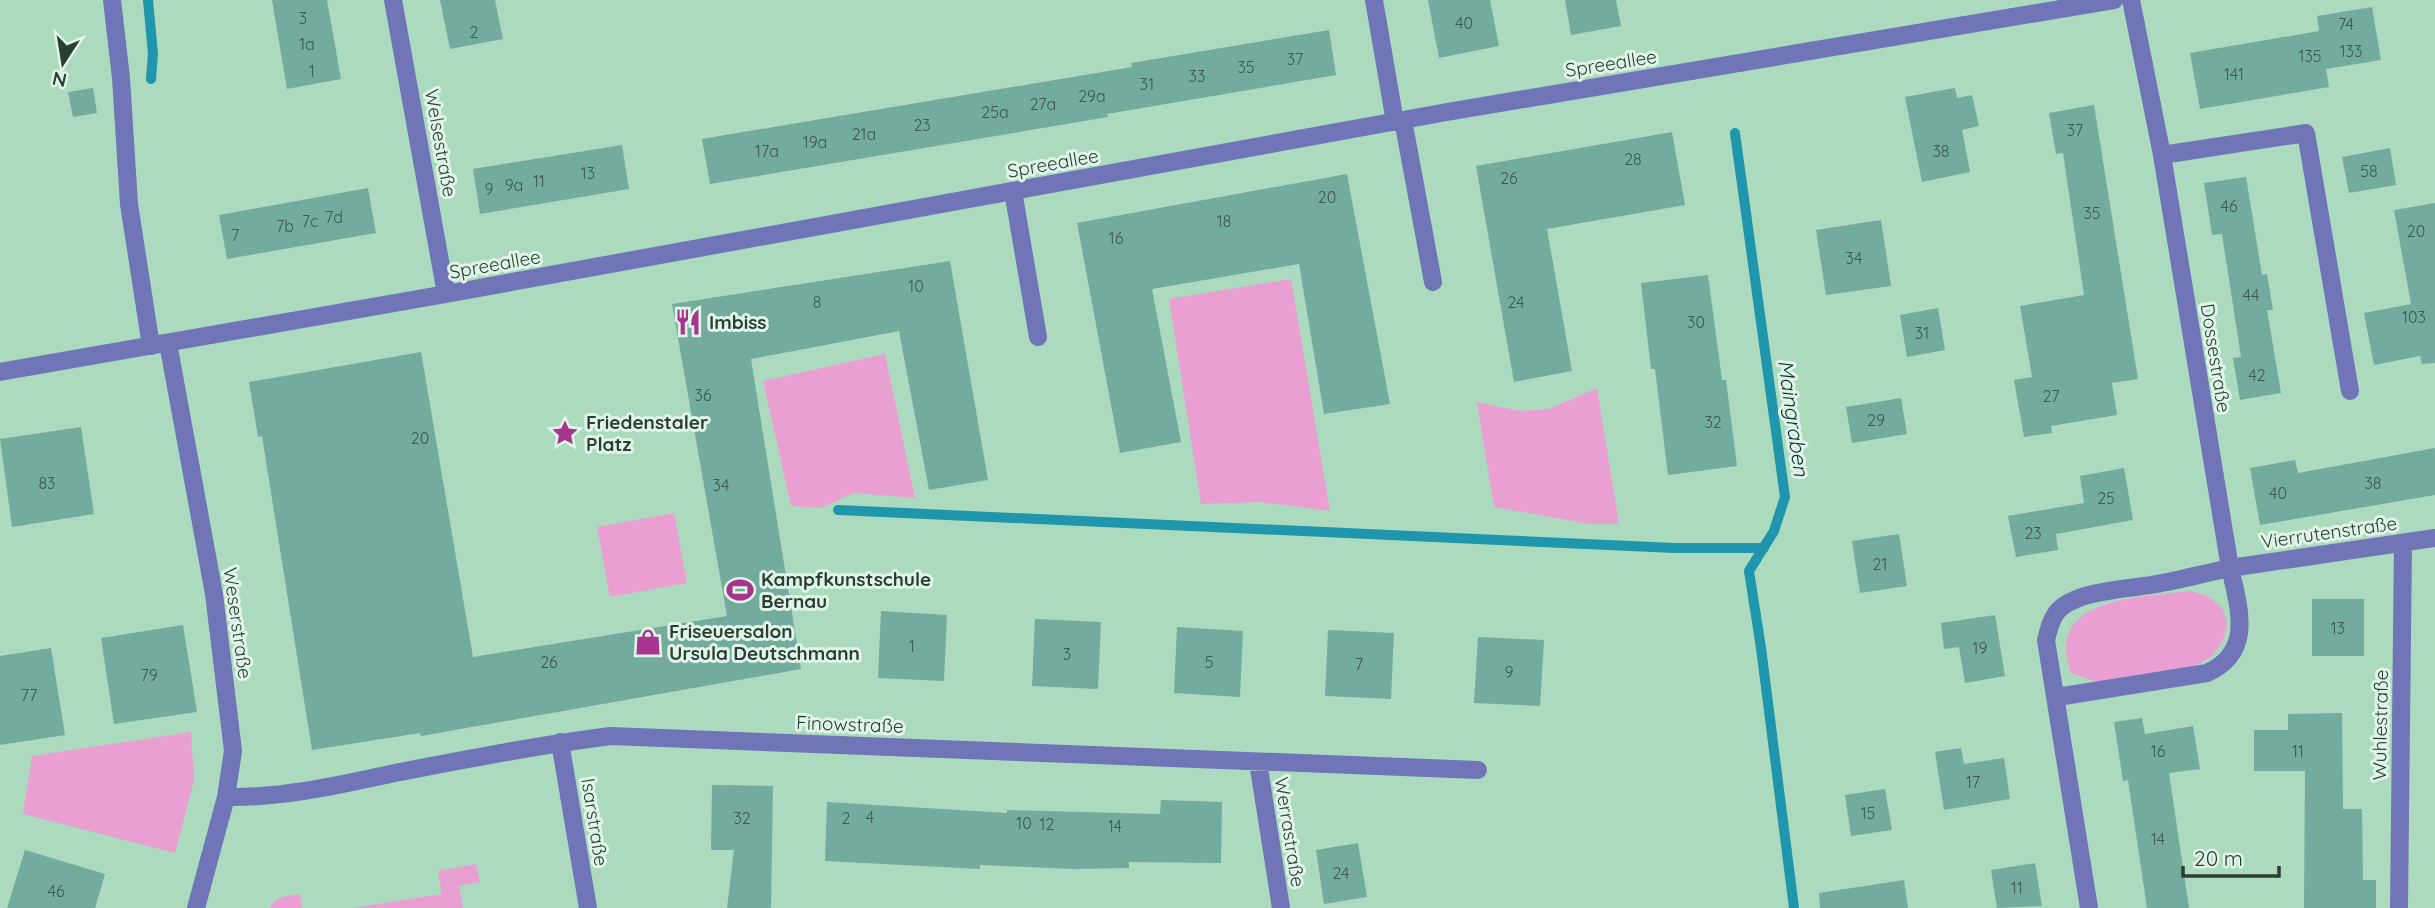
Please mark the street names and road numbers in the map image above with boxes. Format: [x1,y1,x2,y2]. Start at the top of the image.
street label: Spreeallee [1564,44,1658,82]
street label: Welsestraße [420,87,462,199]
street label: Spreeallee [1006,143,1100,183]
street label: Spreeallee [448,244,542,284]
street label: Dossestraße [2196,302,2236,414]
street label: Vierrutenstraße [2259,511,2399,553]
street label: Weserstraße [218,566,258,680]
street label: Wuhlestraße [2367,669,2393,781]
street label: Finowstraße [796,710,904,738]
street label: Werrastraße [1269,775,1311,889]
street label: Isarstraße [576,776,614,868]

